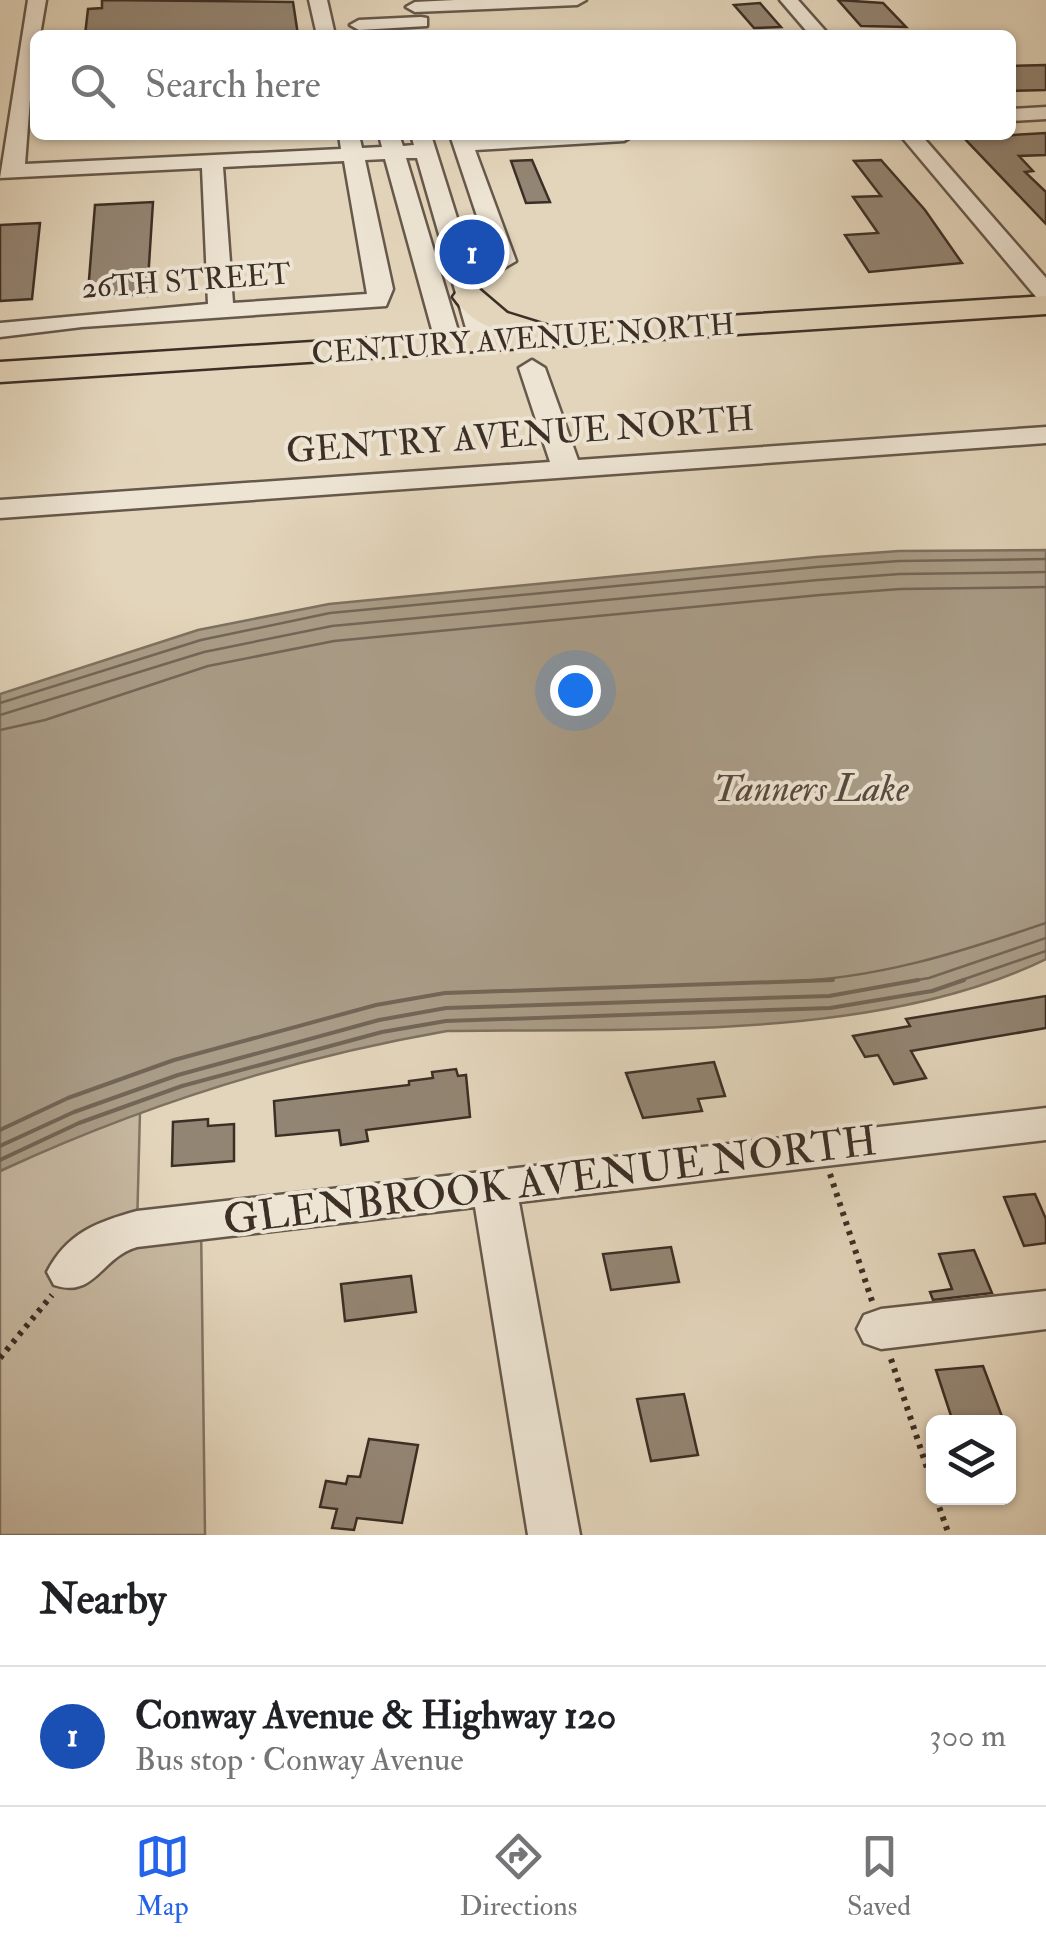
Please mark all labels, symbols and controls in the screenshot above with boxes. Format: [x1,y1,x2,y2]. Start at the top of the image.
search box [30,30,1016,140]
icon: search [65,58,120,113]
text: Search here [145,61,321,109]
pin: 1 [440,214,504,290]
street label: 26TH STREET [80,255,292,307]
street label: CENTURY AVENUE NORTH [310,306,736,372]
street label: GENTRY AVENUE NORTH [285,397,755,473]
your location [550,665,601,716]
water label: Tanners Lake [713,765,909,813]
street label: GLENBROOK AVENUE NORTH [220,1115,880,1247]
map controls [926,1415,1016,1505]
button: layers [926,1415,1016,1505]
text: Nearby [40,1574,166,1626]
text: Conway Avenue & Highway 120 [135,1692,616,1740]
text: 1 [67,1716,78,1756]
text: 300 m [929,1716,1006,1756]
text: Bus stop · Conway Avenue [135,1740,464,1780]
tab: Map [135,1829,190,1924]
tab: Directions [460,1829,577,1924]
tab: Saved [847,1829,911,1924]

